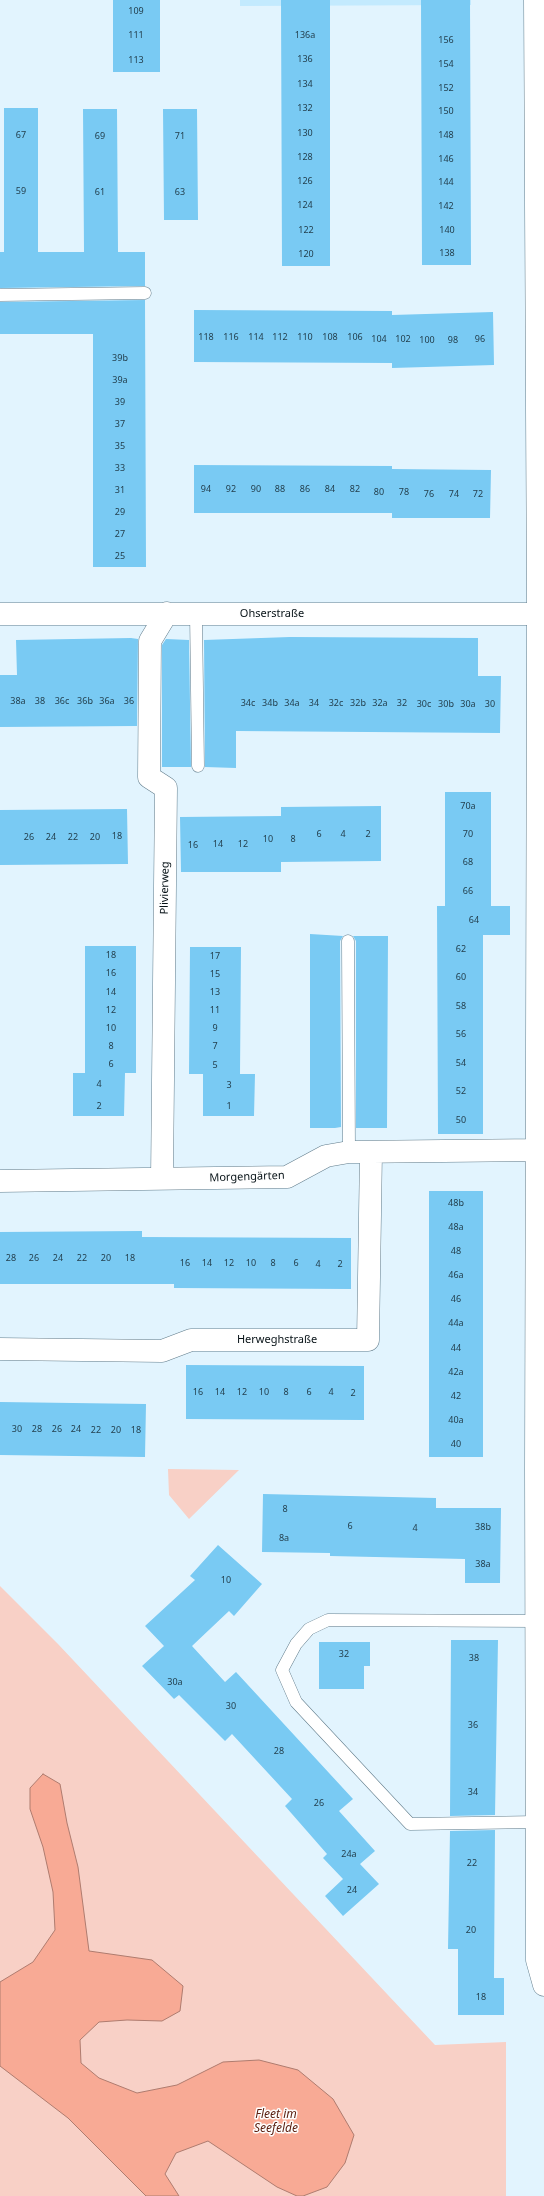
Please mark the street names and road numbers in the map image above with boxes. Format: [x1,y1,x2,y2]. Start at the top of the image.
street label: Ohserstraße [240,607,304,621]
street label: Plivierweg [158,861,172,915]
street label: Morgengärten [209,1169,285,1185]
street label: Herweghstraße [237,1333,317,1347]

